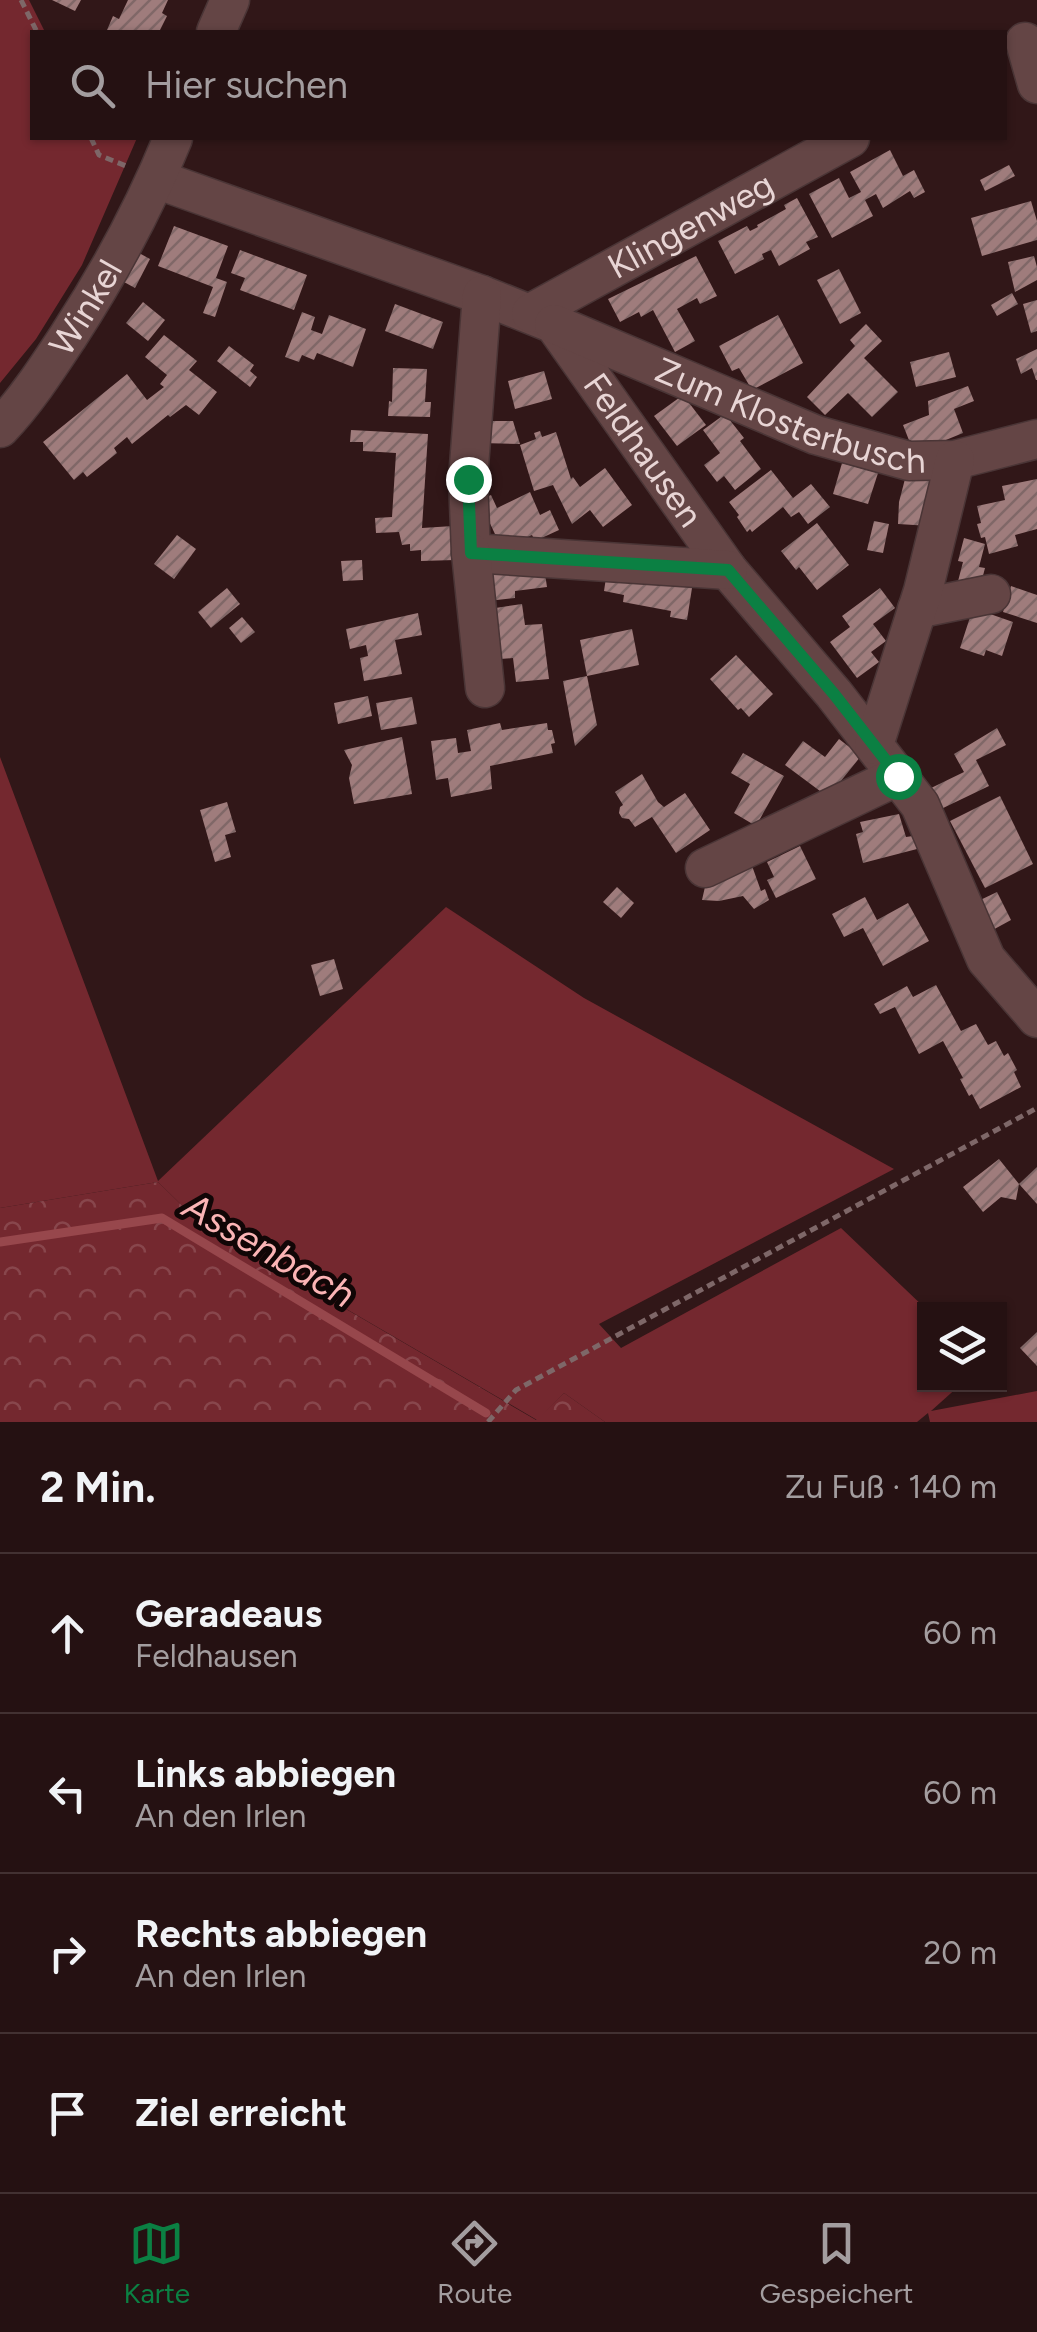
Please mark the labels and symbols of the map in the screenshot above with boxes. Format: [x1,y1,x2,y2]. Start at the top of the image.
street label: Klingenweg [601,163,781,288]
street label: Winkel [40,252,131,363]
street label: Zum Klosterbusch [649,349,926,482]
street label: Feldhausen [575,365,712,535]
route end [446,457,492,503]
route start [876,754,922,800]
water label: Assenbach [173,1182,363,1317]

